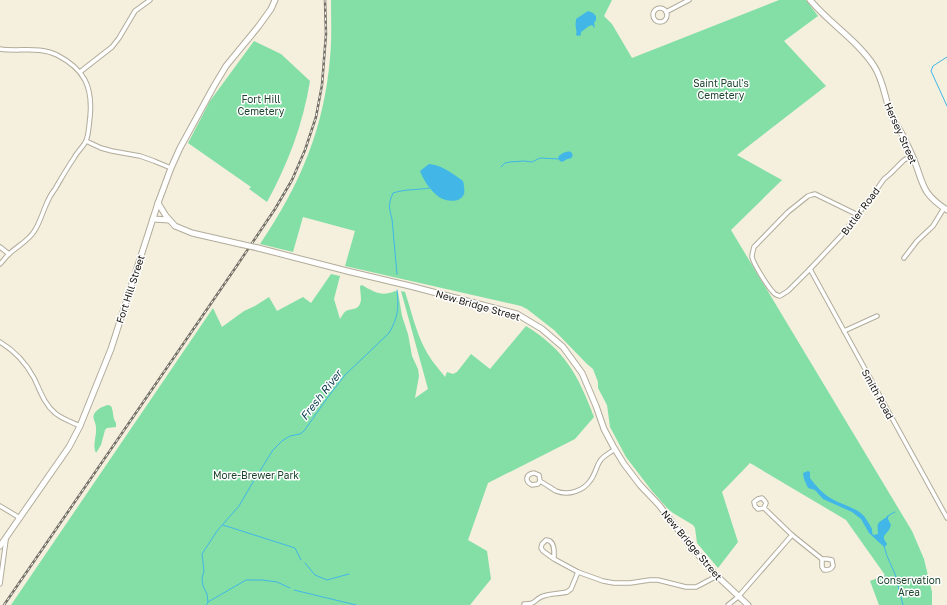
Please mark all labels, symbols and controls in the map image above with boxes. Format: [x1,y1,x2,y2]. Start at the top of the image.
park label: Saint Paul's Cemetery [693,77,749,101]
park label: Fort Hill Cemetery [238,93,285,117]
street label: Hersey Street [882,100,920,166]
street label: Butler Road [838,185,882,237]
street label: Fort Hill Street [113,253,147,325]
street label: New Bridge Street [434,287,522,323]
water label: Fresh River [297,366,345,422]
street label: Smith Road [859,367,897,421]
park label: More-Brewer Park [213,469,299,481]
street label: New Bridge Street [659,508,725,582]
park label: Conservation Area [877,574,941,598]

